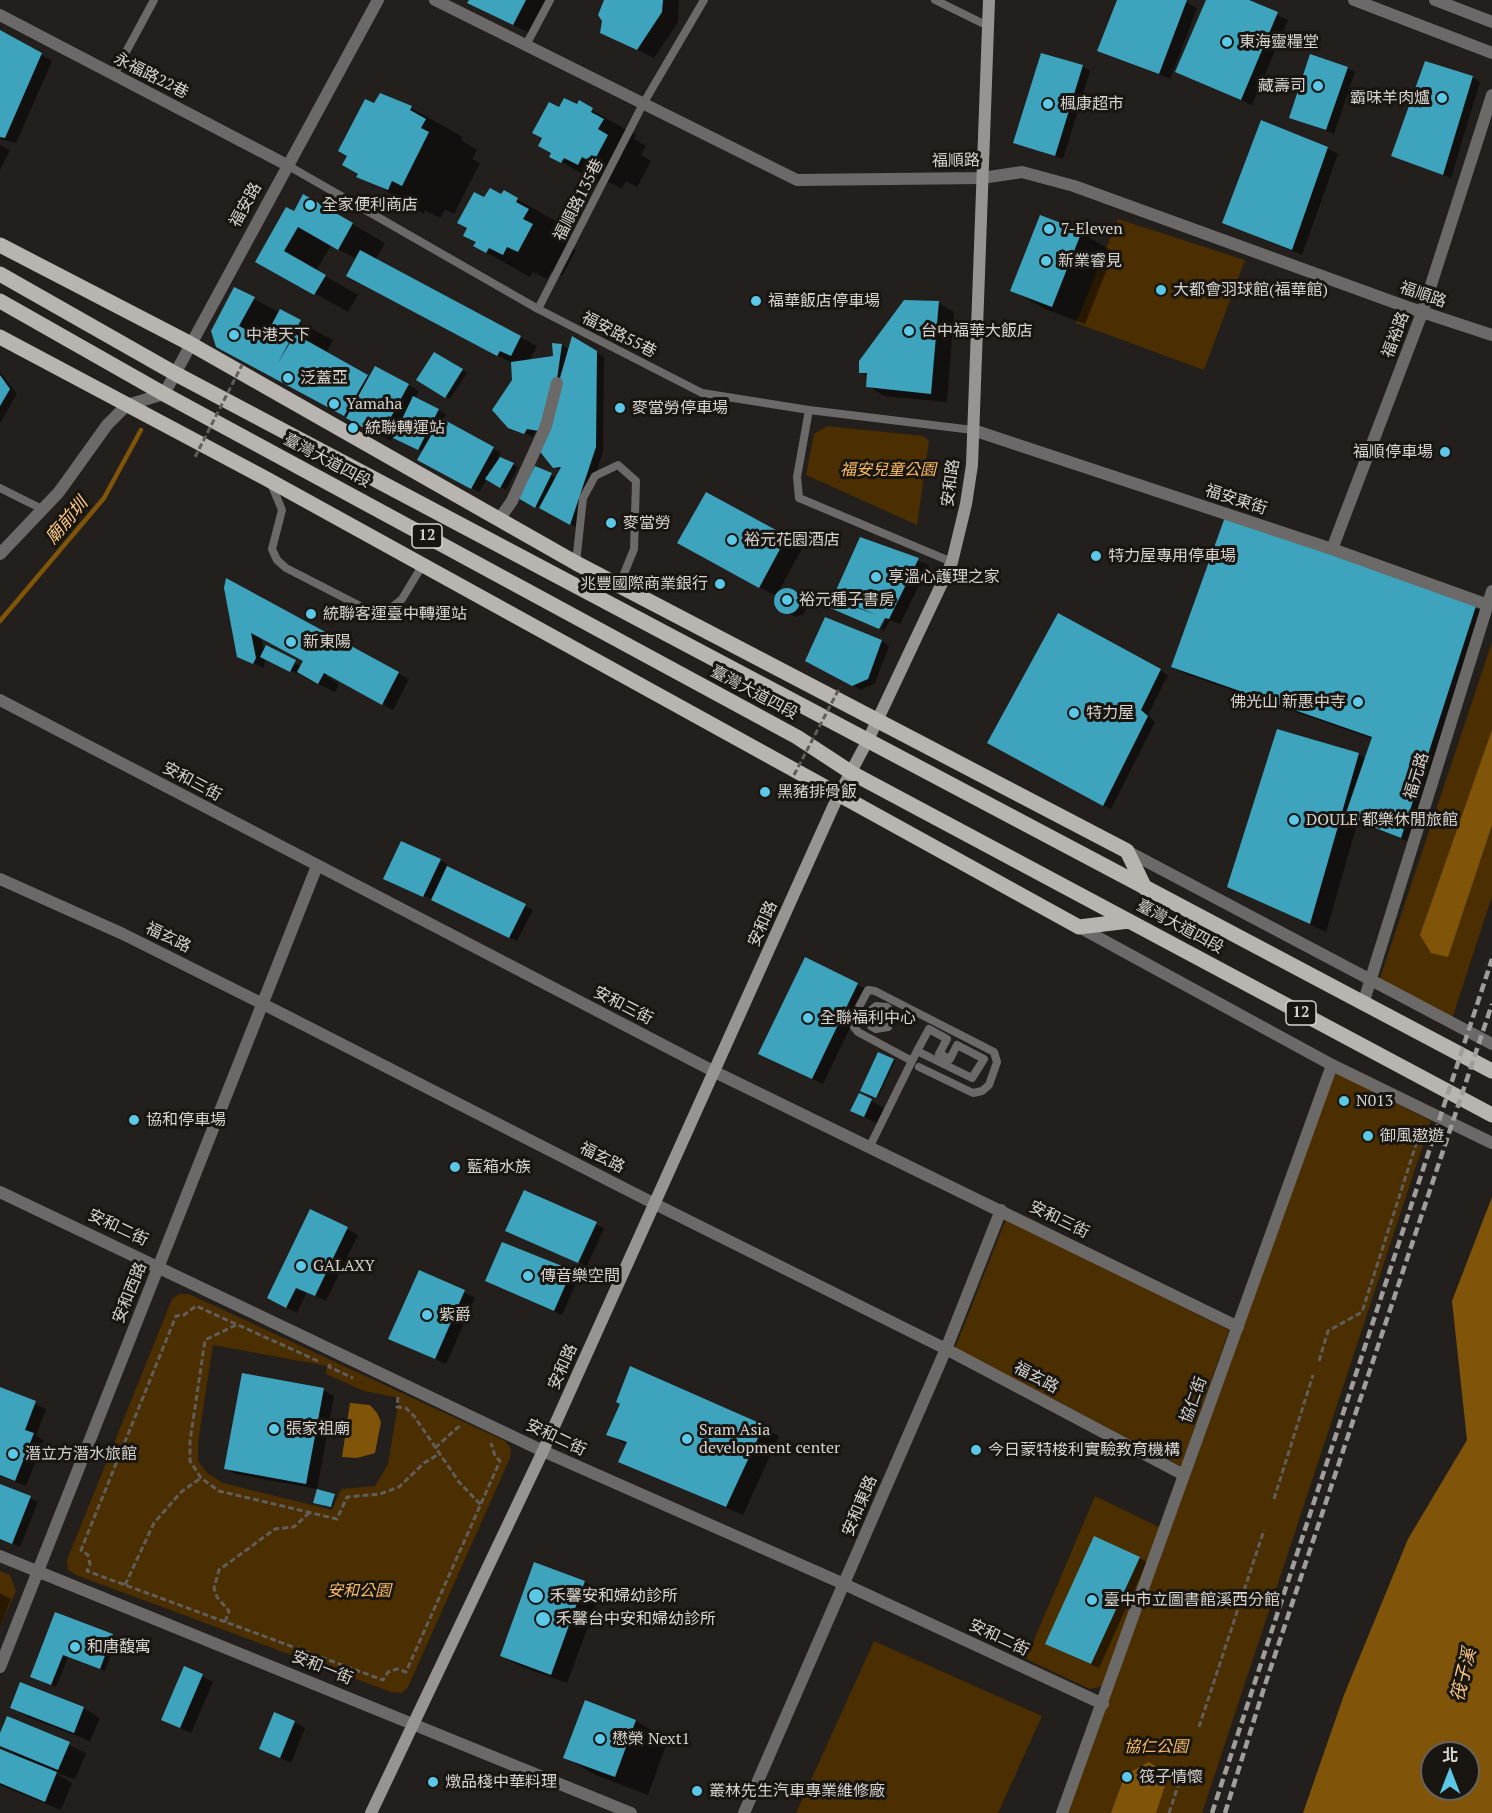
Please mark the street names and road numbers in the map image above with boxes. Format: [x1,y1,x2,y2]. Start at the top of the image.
street label: 永福路22巷 [111,49,191,103]
street label: 福順路 [932,151,980,171]
street label: 福順路135巷 [550,156,608,244]
street label: 福安路 [226,179,266,231]
street label: 福順路 [1397,278,1449,312]
street label: 福安路55巷 [579,308,659,362]
street label: 福裕路 [1378,309,1414,361]
street label: 臺灣大道四段 [280,430,374,492]
street label: 安和路 [938,458,964,508]
street label: 福安東街 [1203,481,1269,519]
road number: 12 [412,524,442,548]
street label: 臺灣大道四段 [707,662,801,724]
street label: 福元路 [1401,750,1433,802]
street label: 安和三街 [159,759,225,805]
street label: 臺灣大道四段 [1133,896,1227,958]
street label: 安和路 [744,898,782,950]
street label: 福玄路 [142,919,194,957]
street label: 安和三街 [590,983,656,1029]
road number: 12 [1286,1001,1316,1025]
street label: 福玄路 [576,1139,628,1177]
street label: 安和三街 [1026,1197,1092,1243]
street label: 安和二街 [85,1206,151,1250]
street label: 安和西路 [109,1260,151,1326]
street label: 安和路 [544,1341,582,1393]
street label: 福玄路 [1010,1358,1062,1398]
street label: 協仁街 [1177,1374,1211,1426]
street label: 安和二街 [523,1416,589,1460]
street label: 安和東路 [839,1473,881,1539]
street label: 安和二街 [966,1616,1032,1660]
street label: 安和一街 [289,1647,355,1689]

